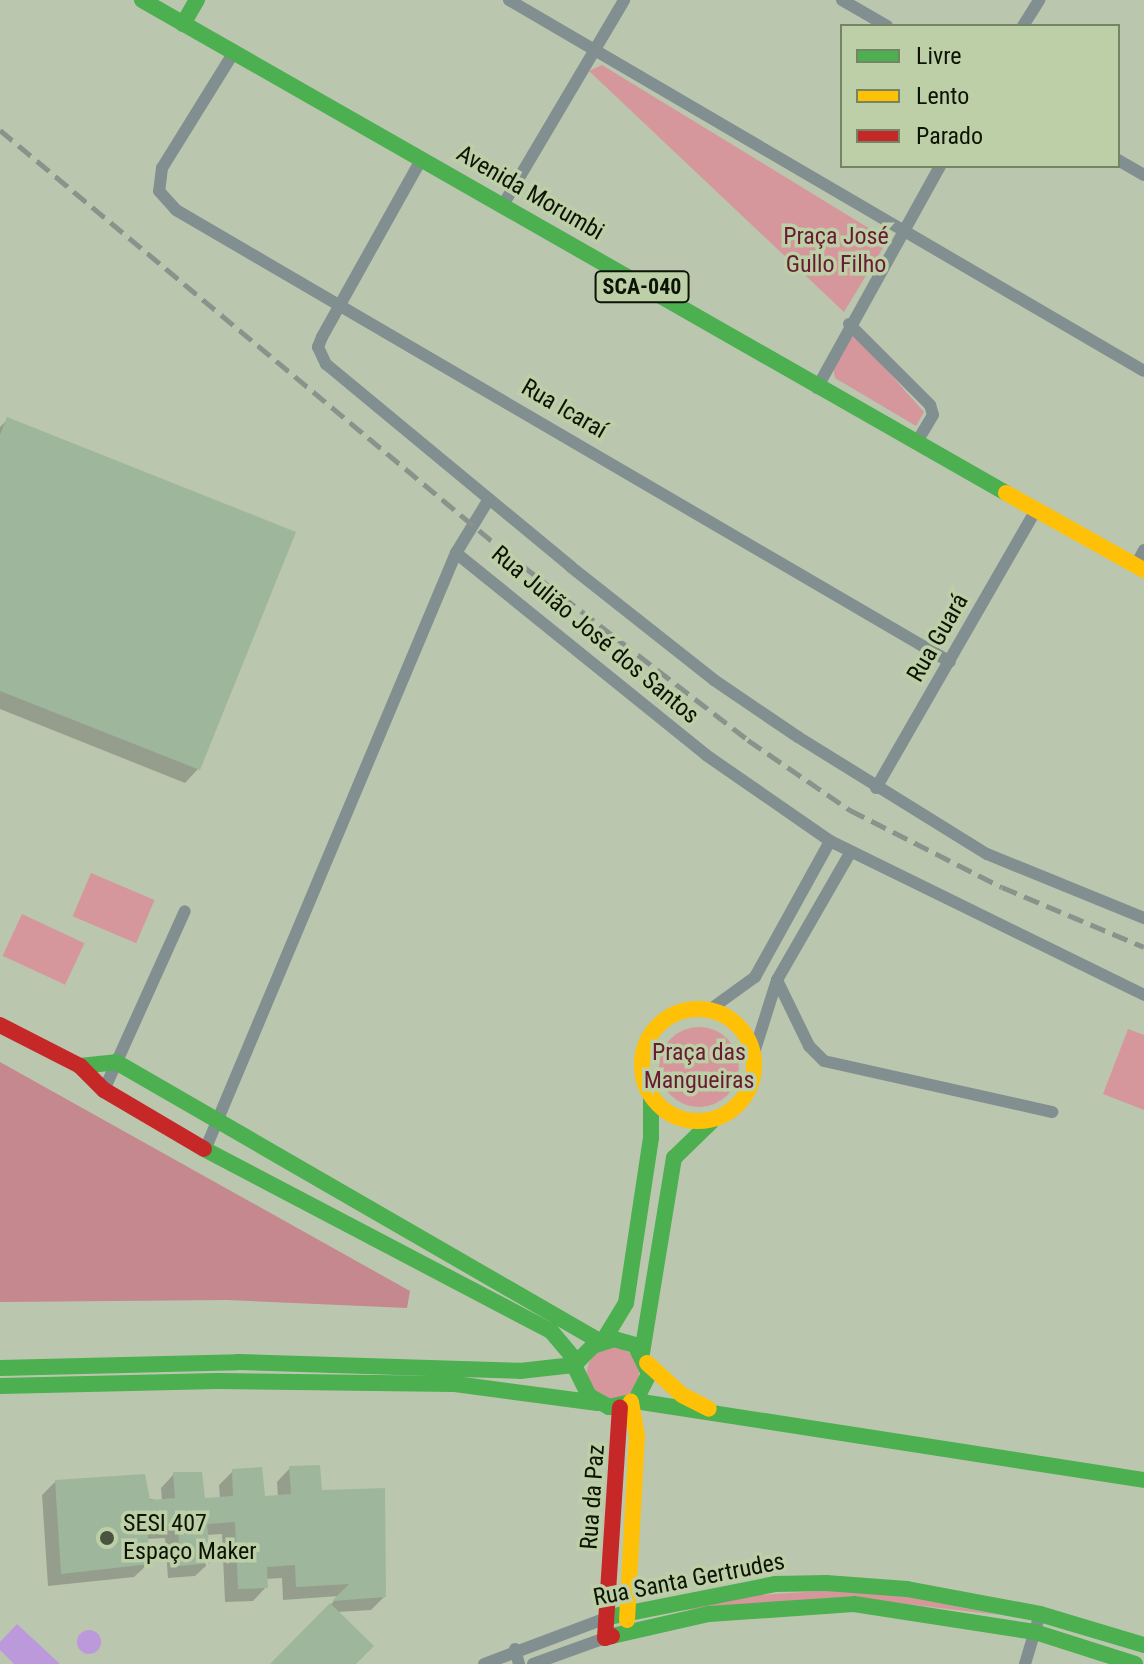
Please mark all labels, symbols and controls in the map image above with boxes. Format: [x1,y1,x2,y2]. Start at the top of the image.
legend [840,24,1120,168]
text: Livre [916,42,962,70]
text: Lento [916,82,969,110]
text: Parado [916,122,983,150]
street label: Avenida Morumbi [451,139,609,247]
park label: Praça José Gullo Filho [783,223,889,279]
road number: SCA-040 [594,269,690,305]
street label: Rua Icaraí [516,373,612,445]
street label: Rua Julião José dos Santos [485,540,705,730]
street label: Rua Guará [901,589,975,687]
park label: Praça das Mangueiras [644,1039,754,1095]
street label: Rua da Paz [575,1443,611,1551]
place label: SESI 407 Espaço Maker [123,1510,257,1566]
marker: SESI 407 Espaço Maker [98,1529,116,1547]
street label: Rua Santa Gertrudes [591,1547,787,1613]

